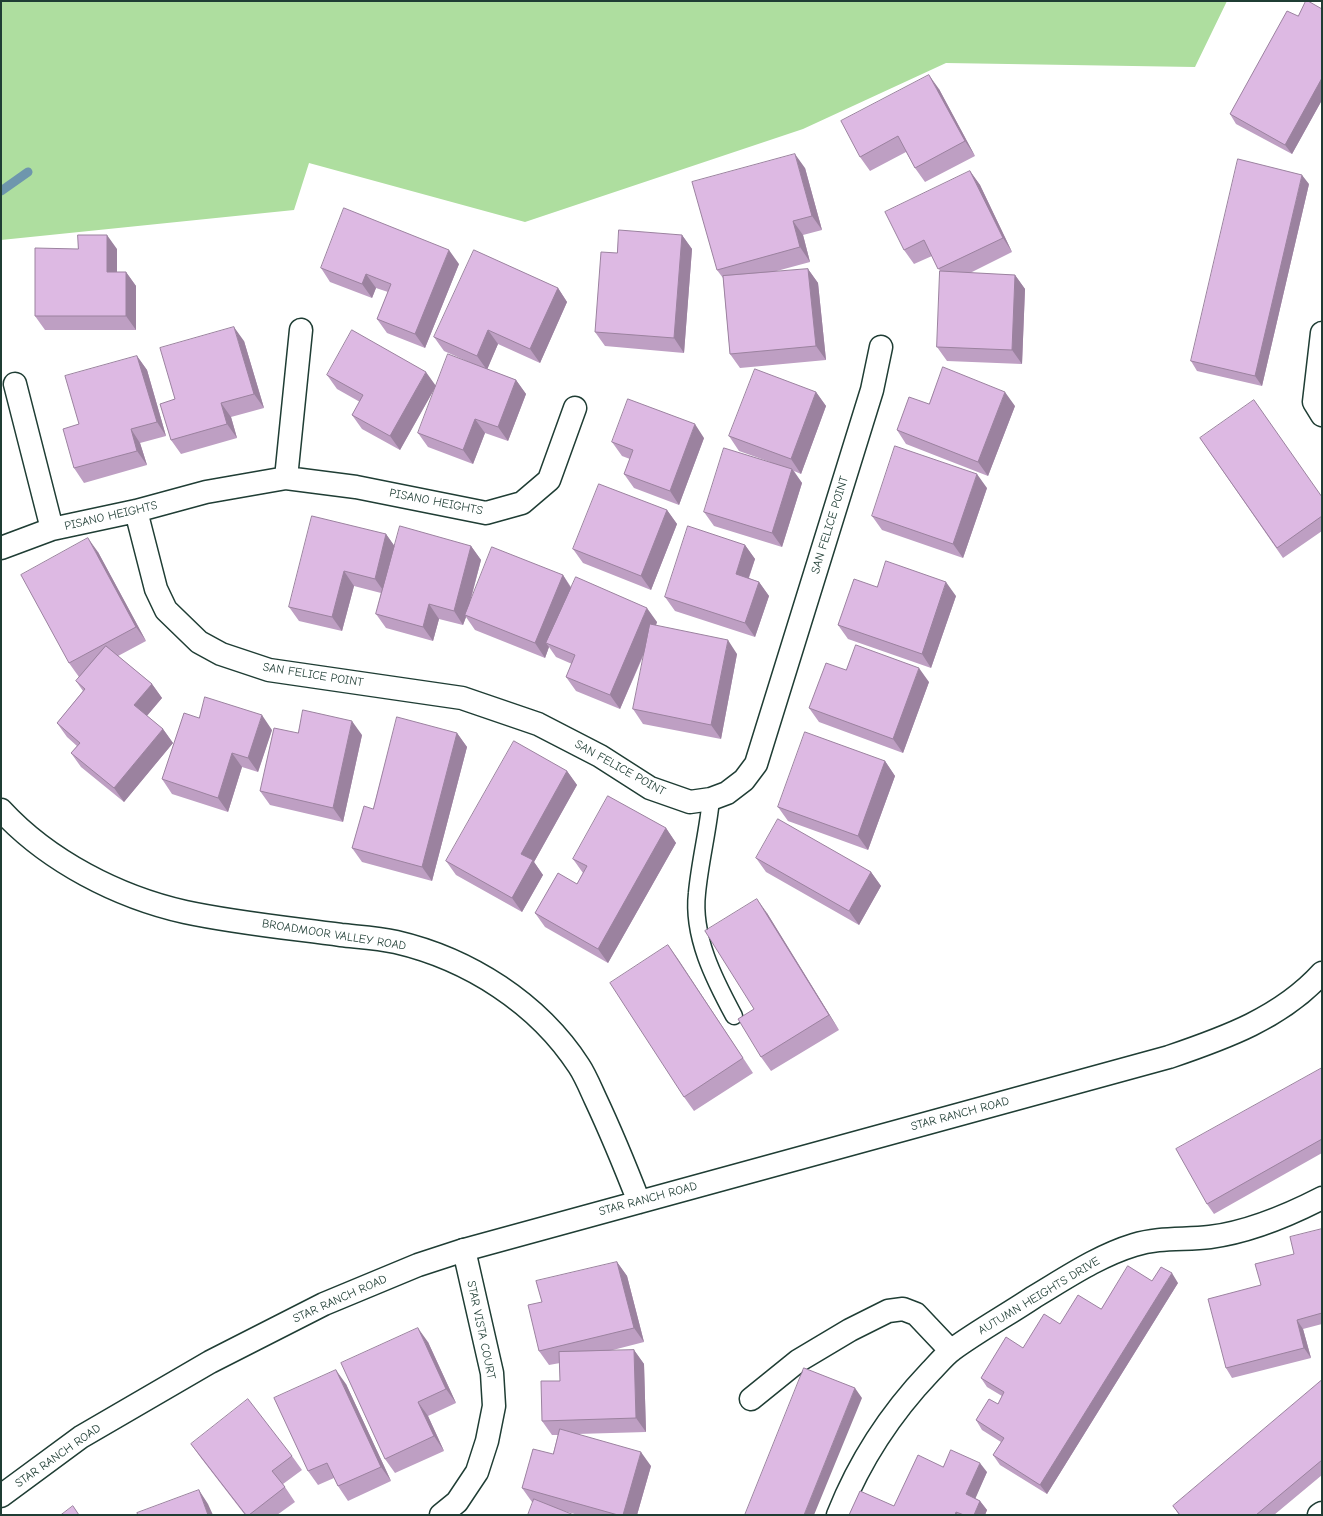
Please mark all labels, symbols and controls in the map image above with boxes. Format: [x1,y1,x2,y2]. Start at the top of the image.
street label: SAN FELICE POINT [808,474,852,576]
street label: PISANO HEIGHTS [388,486,484,518]
street label: PISANO HEIGHTS [63,498,159,534]
street label: SAN FELICE POINT [262,660,364,690]
street label: SAN FELICE POINT [572,737,668,799]
street label: BROADMOOR VALLEY ROAD [261,916,407,954]
street label: STAR RANCH ROAD [909,1094,1011,1134]
street label: STAR RANCH ROAD [597,1179,699,1219]
street label: AUTUMN HEIGHTS DRIVE [976,1254,1102,1338]
street label: STAR RANCH ROAD [291,1272,389,1326]
street label: STAR VISTA COURT [463,1279,499,1381]
street label: STAR RANCH ROAD [12,1421,104,1491]

